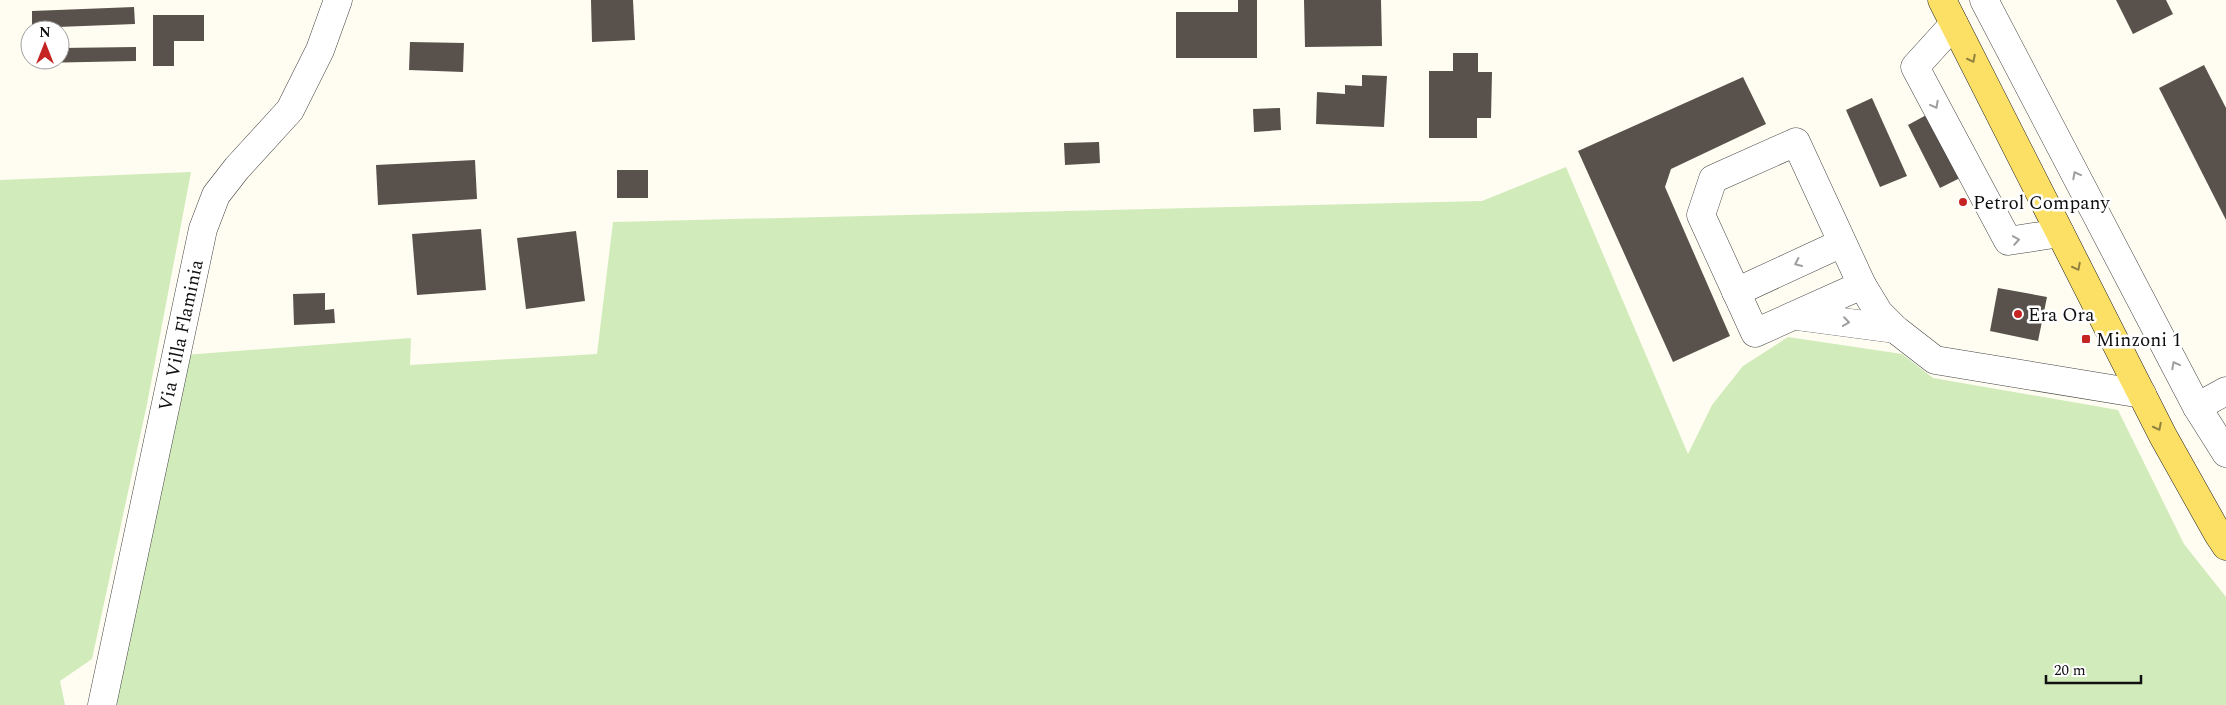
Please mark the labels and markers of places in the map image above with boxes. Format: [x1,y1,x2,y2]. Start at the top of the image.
place label: Petrol Company [1973,189,2110,218]
marker: Petrol Company [1957,196,1969,208]
place label: Era Ora [2028,301,2095,330]
marker: Era Ora [2012,308,2024,320]
place label: Minzoni 1 [2096,326,2182,355]
marker: Minzoni 1 [2080,333,2092,345]

